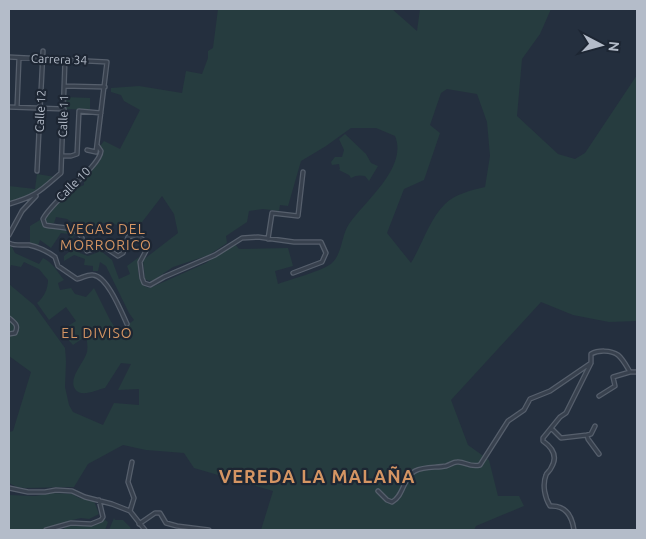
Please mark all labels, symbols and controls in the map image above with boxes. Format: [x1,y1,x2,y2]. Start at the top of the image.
north arrow [576,20,626,70]
text: N [605,40,622,52]
street label: Carrera 34 [31,52,88,66]
street label: Calle 12 [32,89,48,133]
street label: Calle 11 [56,94,70,138]
street label: Calle 10 [53,164,93,204]
district label: VEGAS DEL MORRORICO [60,221,152,253]
district label: EL DIVISO [61,325,133,341]
district label: VEREDA LA MALAÑA [219,466,415,486]

